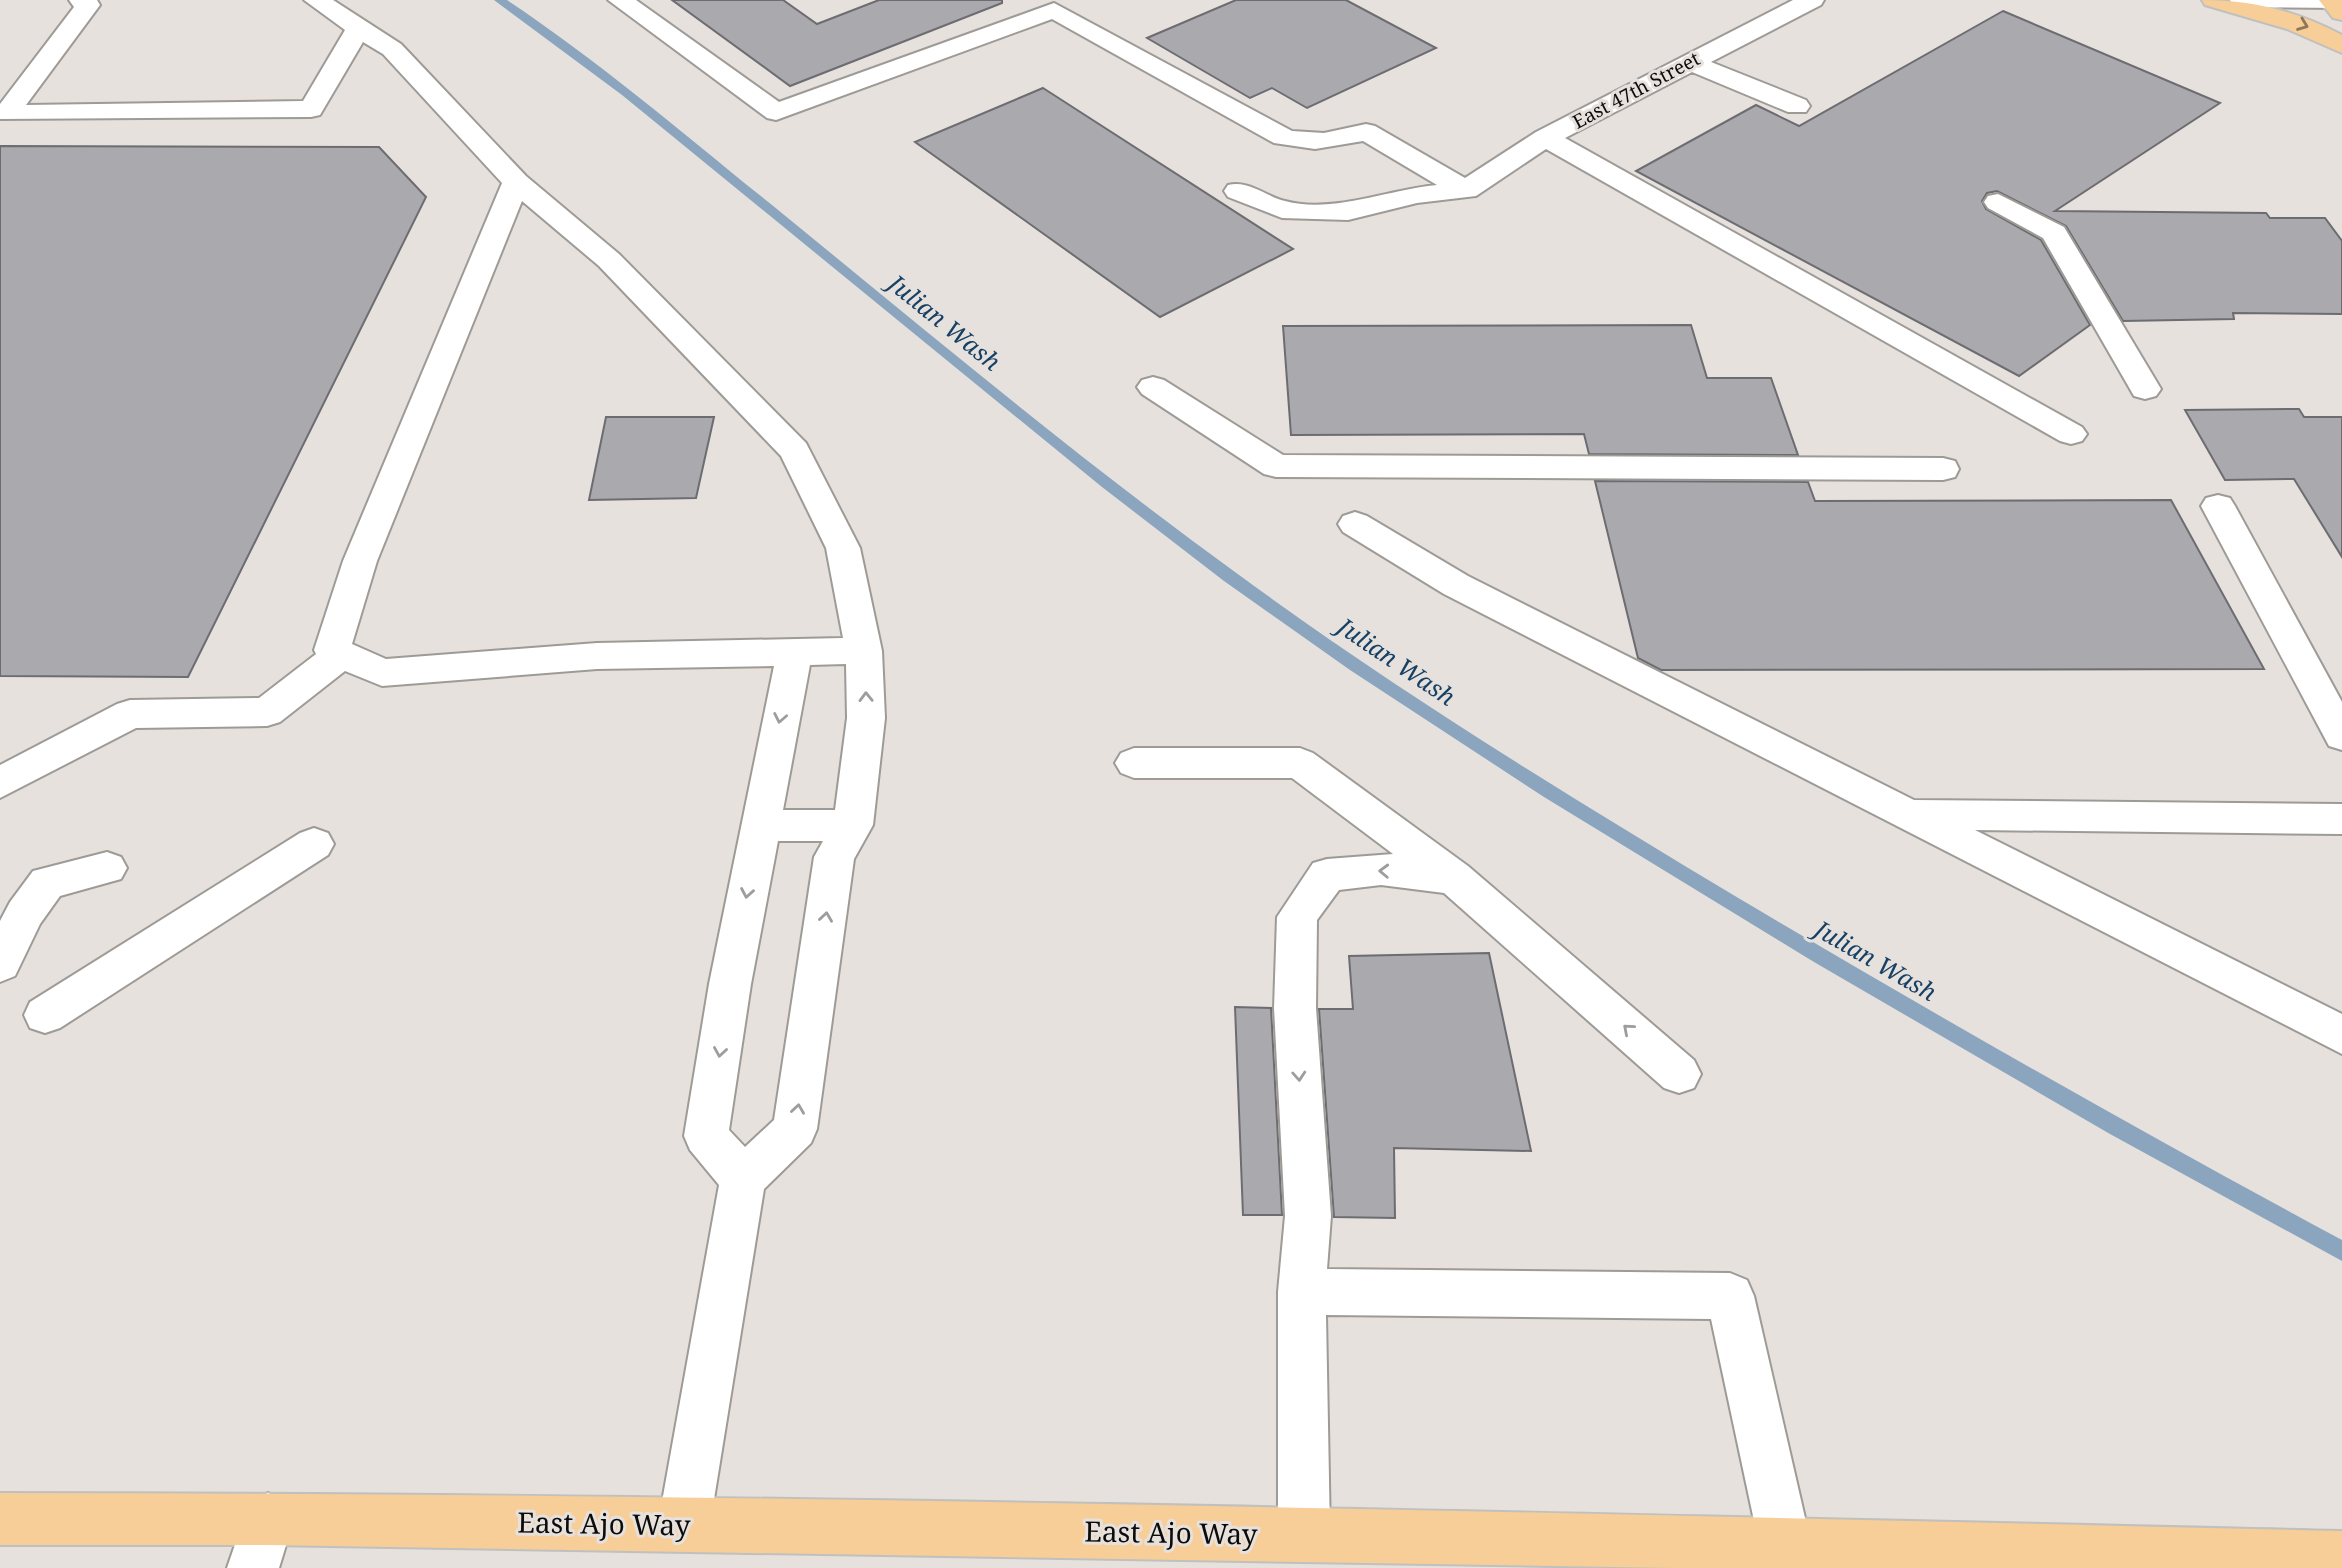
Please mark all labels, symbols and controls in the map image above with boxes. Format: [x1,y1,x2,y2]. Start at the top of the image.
one-way arrow [2296,17,2308,31]
street label: East 47th Street [1568,45,1704,134]
water label: Julian Wash [879,264,1008,377]
water label: Julian Wash [1328,607,1462,713]
one-way arrow [859,691,874,702]
one-way arrow [774,712,789,724]
one-way arrow [1378,863,1389,878]
one-way arrow [741,887,756,899]
water label: Julian Wash [1806,910,1943,1008]
one-way arrow [818,912,833,923]
one-way arrow [1623,1025,1636,1037]
one-way arrow [713,1046,728,1058]
one-way arrow [1291,1071,1306,1082]
one-way arrow [790,1103,805,1115]
street label: East Ajo Way [517,1502,691,1544]
street label: East Ajo Way [1084,1511,1258,1553]

